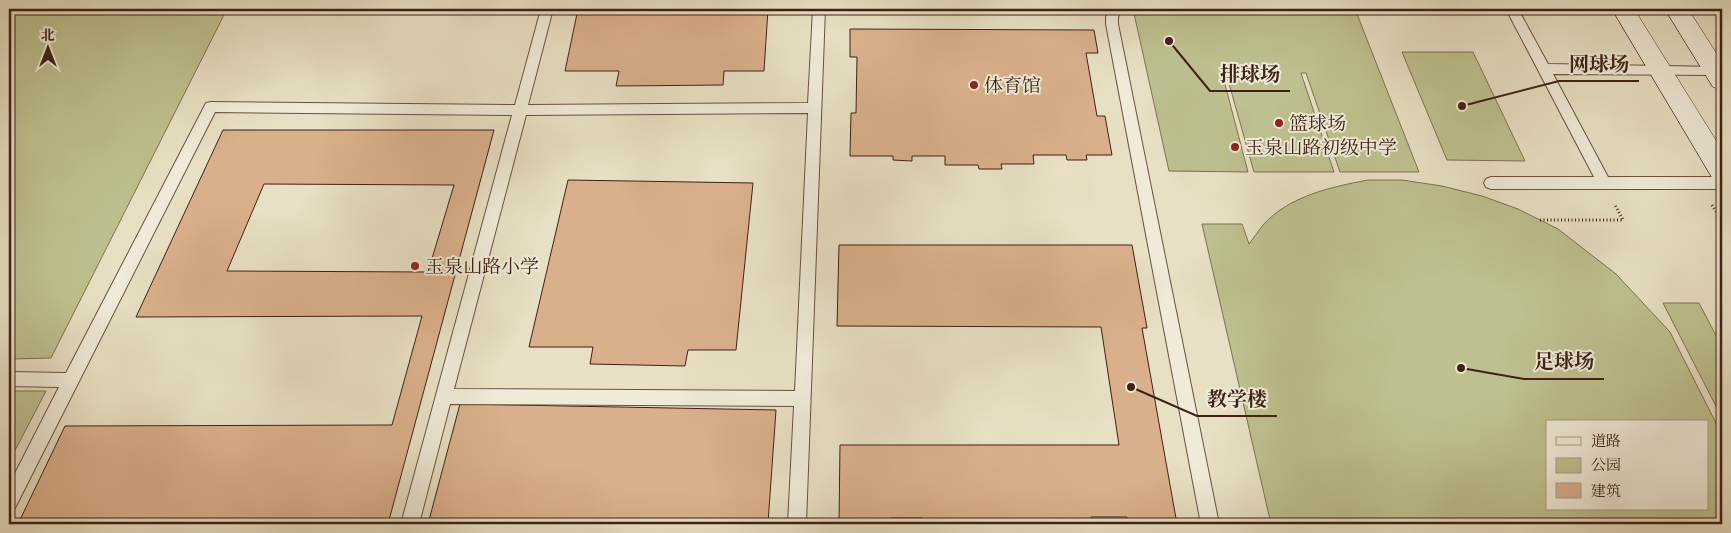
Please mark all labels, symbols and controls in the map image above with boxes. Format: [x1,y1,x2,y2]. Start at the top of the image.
north arrow [22,22,72,72]
text: 北 [41,26,55,44]
callout: 网球场 [1559,46,1639,81]
text: 网球场 [1569,51,1629,77]
callout: 排球场 [1210,56,1290,91]
text: 排球场 [1220,61,1280,87]
place label: 体育馆 [984,73,1041,98]
marker: 体育馆 [968,79,980,91]
place label: 篮球场 [1289,111,1346,136]
marker: 篮球场 [1273,117,1285,129]
place label: 玉泉山路初级中学 [1245,135,1397,160]
marker: 玉泉山路初级中学 [1229,141,1241,153]
place label: 玉泉山路小学 [425,254,539,279]
marker: 玉泉山路小学 [409,260,421,272]
callout: 足球场 [1524,344,1604,379]
text: 足球场 [1534,348,1594,374]
callout: 教学楼 [1197,381,1277,416]
text: 教学楼 [1207,386,1267,412]
legend [1546,420,1708,510]
text: 道路 [1591,431,1621,450]
text: 公园 [1591,455,1621,474]
text: 建筑 [1591,481,1621,500]

